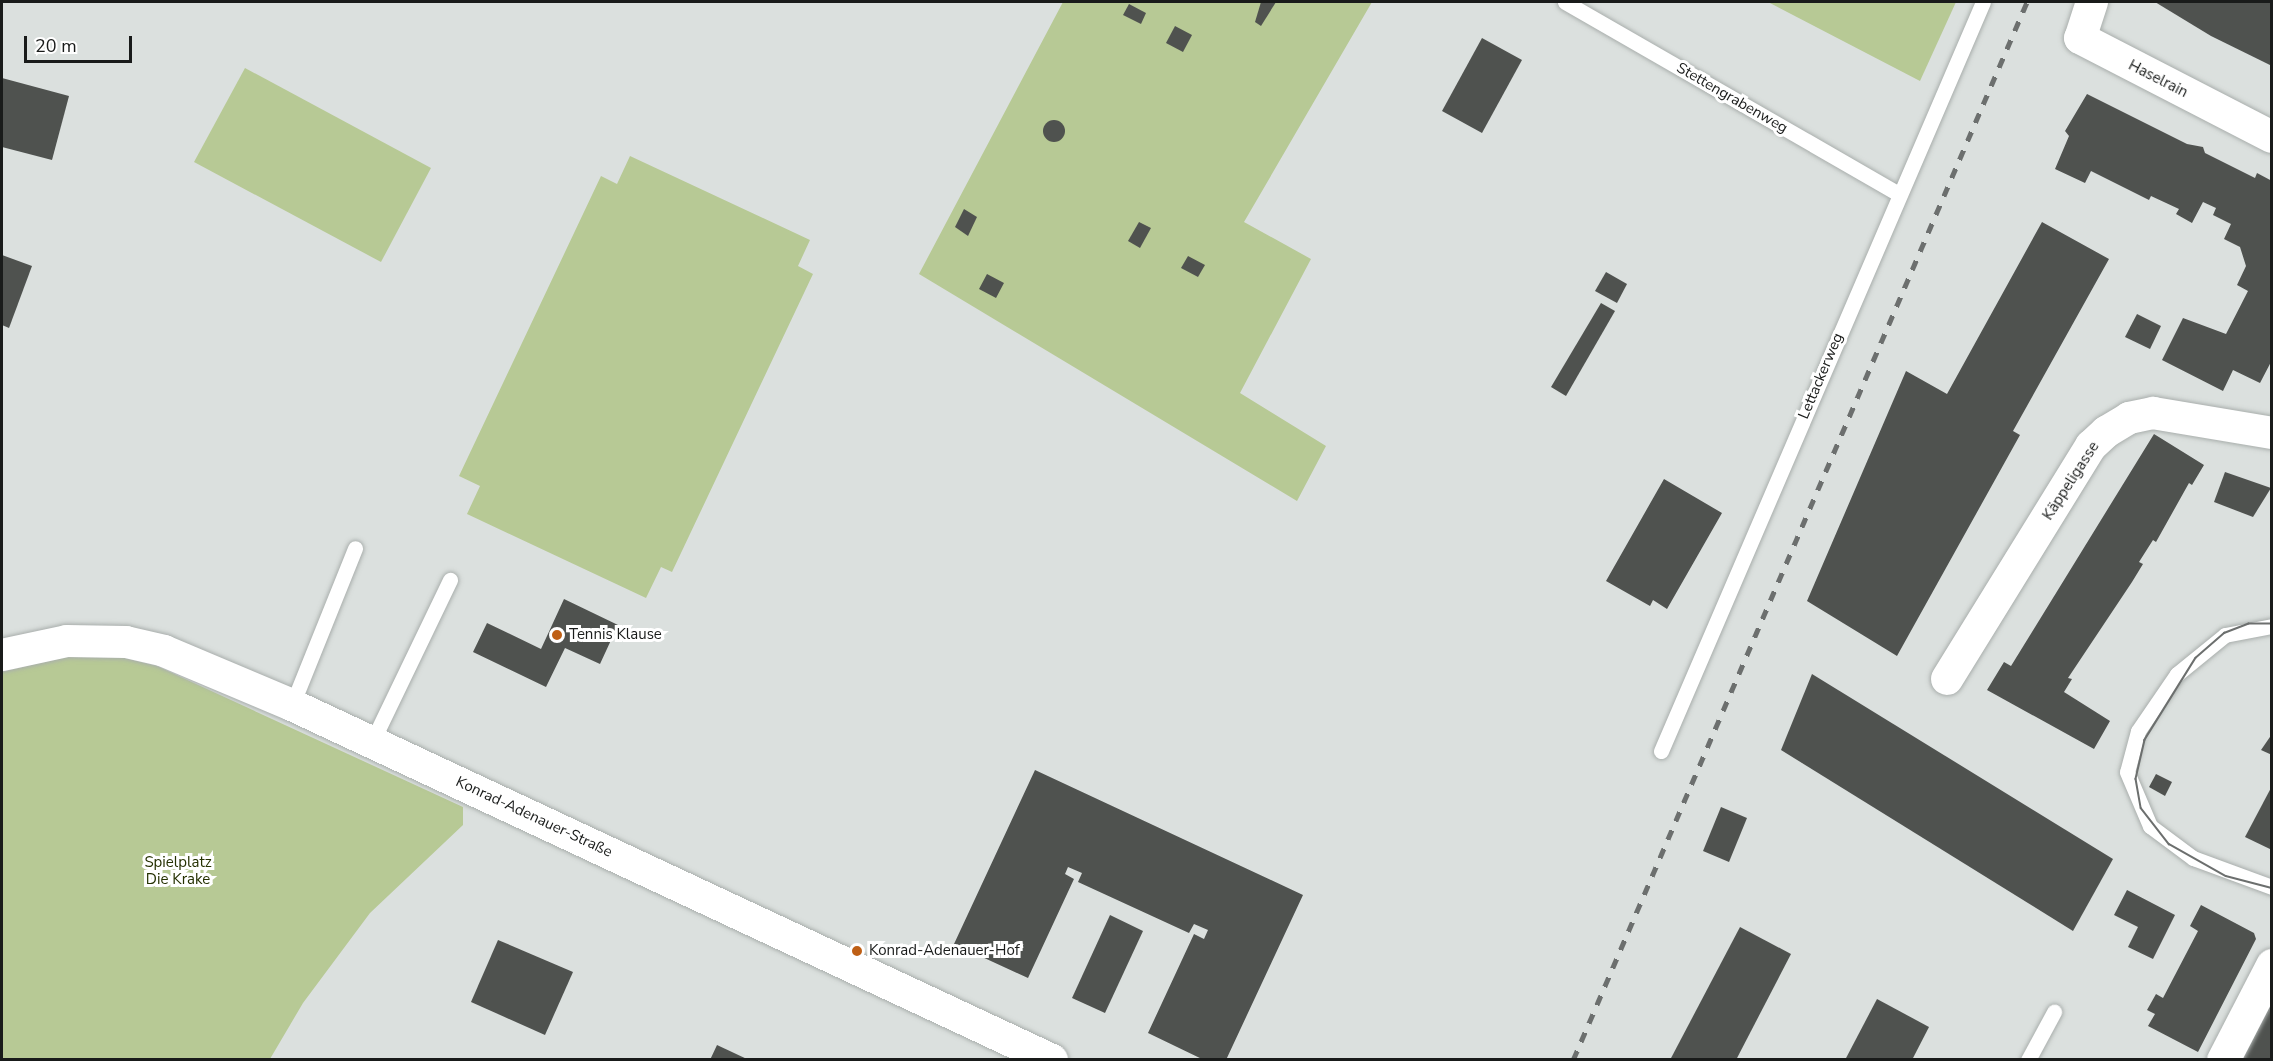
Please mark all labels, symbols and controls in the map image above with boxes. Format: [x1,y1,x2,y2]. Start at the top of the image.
scale bar [27,24,135,62]
text: 20 m [35,34,77,58]
street label: Haselrain [2125,56,2191,102]
street label: Stettengrabenweg [1673,59,1791,137]
street label: Lettackerweg [1795,330,1847,422]
street label: Käppeligasse [2039,438,2103,524]
place label: Tennis Klause [569,626,662,644]
marker: Tennis Klause [550,628,564,642]
street label: Konrad-Adenauer-Straße [453,773,615,861]
park label: Spielplatz Die Krake [144,853,212,888]
place label: Konrad-Adenauer-Hof [869,942,1020,960]
marker: Konrad-Adenauer-Hof [850,944,864,958]

